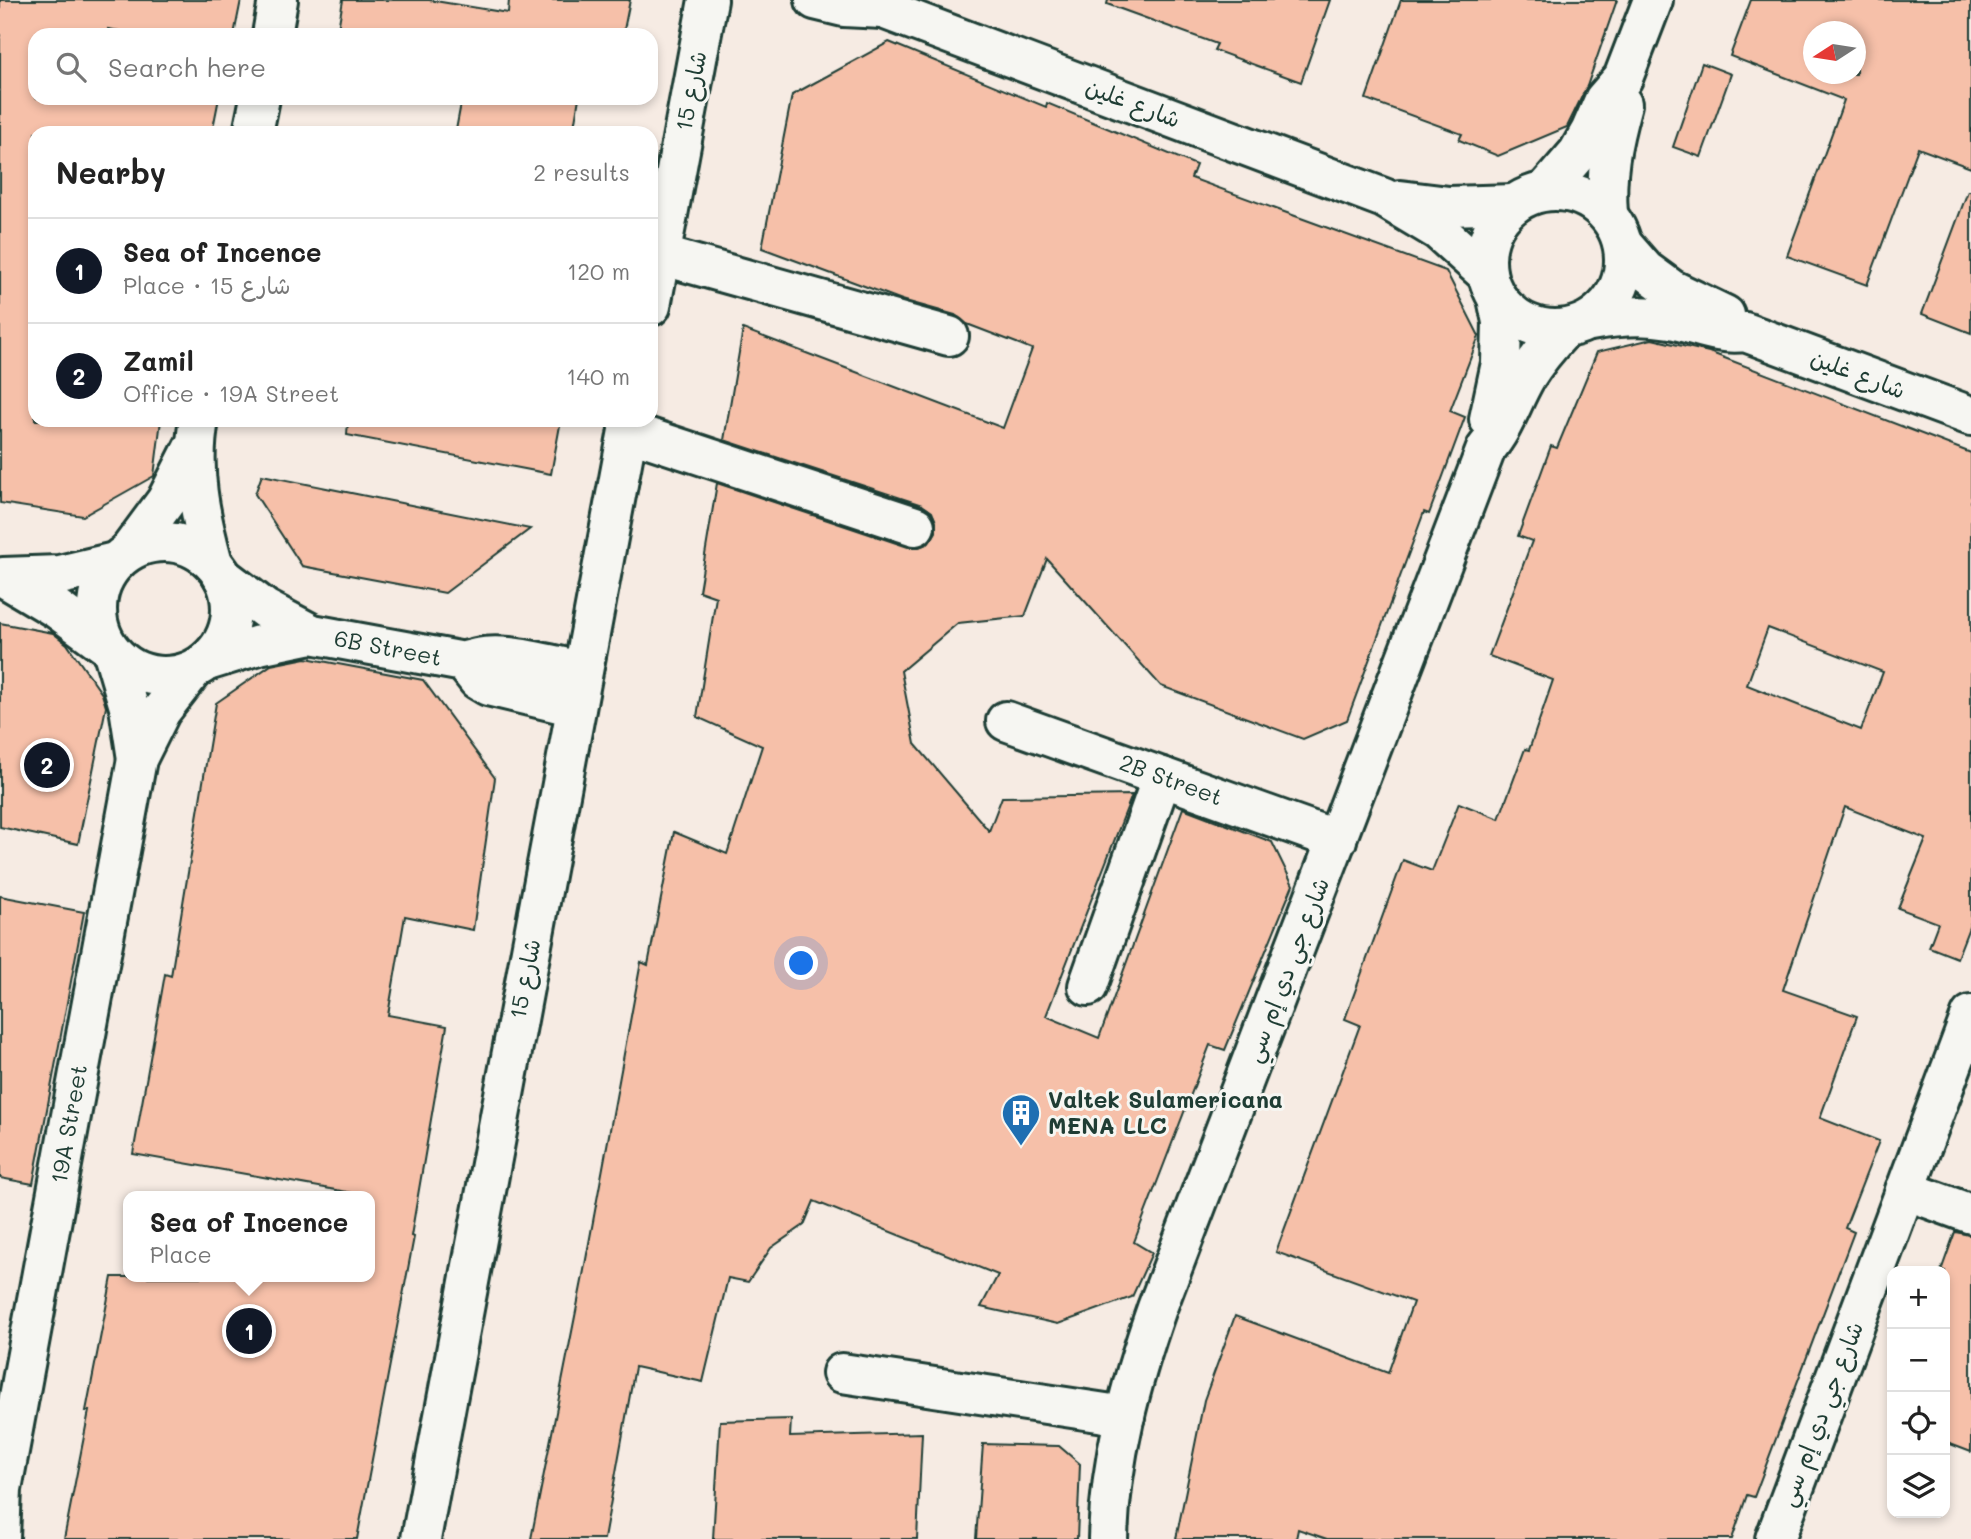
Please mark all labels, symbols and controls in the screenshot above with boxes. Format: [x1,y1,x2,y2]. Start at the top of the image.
north arrow [1803,21,1866,84]
search box [28,28,658,105]
icon: search [52,48,90,86]
street label: شارع 15 [668,48,714,134]
text: Search here [108,50,266,84]
street label: شارع غلين [1081,70,1185,136]
text: Nearby [56,152,166,192]
text: 2 results [533,157,630,187]
text: Sea of Incence [123,235,322,269]
text: 1 [74,256,84,286]
text: 120 m [567,256,630,286]
text: Place · شارع 15 [123,270,291,300]
street label: شارع غلين [1806,341,1910,407]
text: Zamil [123,344,194,378]
text: 2 [73,361,85,391]
text: 140 m [566,361,630,391]
text: Office · 19A Street [123,378,339,408]
street label: 6B Street [332,622,444,672]
pin: 2 [24,739,70,791]
street label: 2B Street [1116,747,1227,812]
street label: شارع جي دي إم سي [1237,873,1342,1069]
street label: شارع 15 [502,936,548,1022]
your location [784,946,818,980]
street label: 19A Street [43,1062,93,1186]
place label: Valtek Sulamericana MENA LLC [1048,1084,1283,1140]
building icon: Valtek Sulamericana MENA LLC [1000,1092,1042,1147]
popup [123,1191,375,1282]
text: Sea of Incence [150,1205,348,1239]
text: Place [150,1239,212,1269]
map controls [1887,1266,1950,1518]
button: + [1887,1266,1950,1329]
pin: 1 [226,1305,272,1357]
street label: شارع جي دي إم سي [1771,1317,1876,1513]
button: − [1887,1329,1950,1392]
button: locate [1887,1392,1950,1455]
button: layers [1887,1455,1950,1518]

